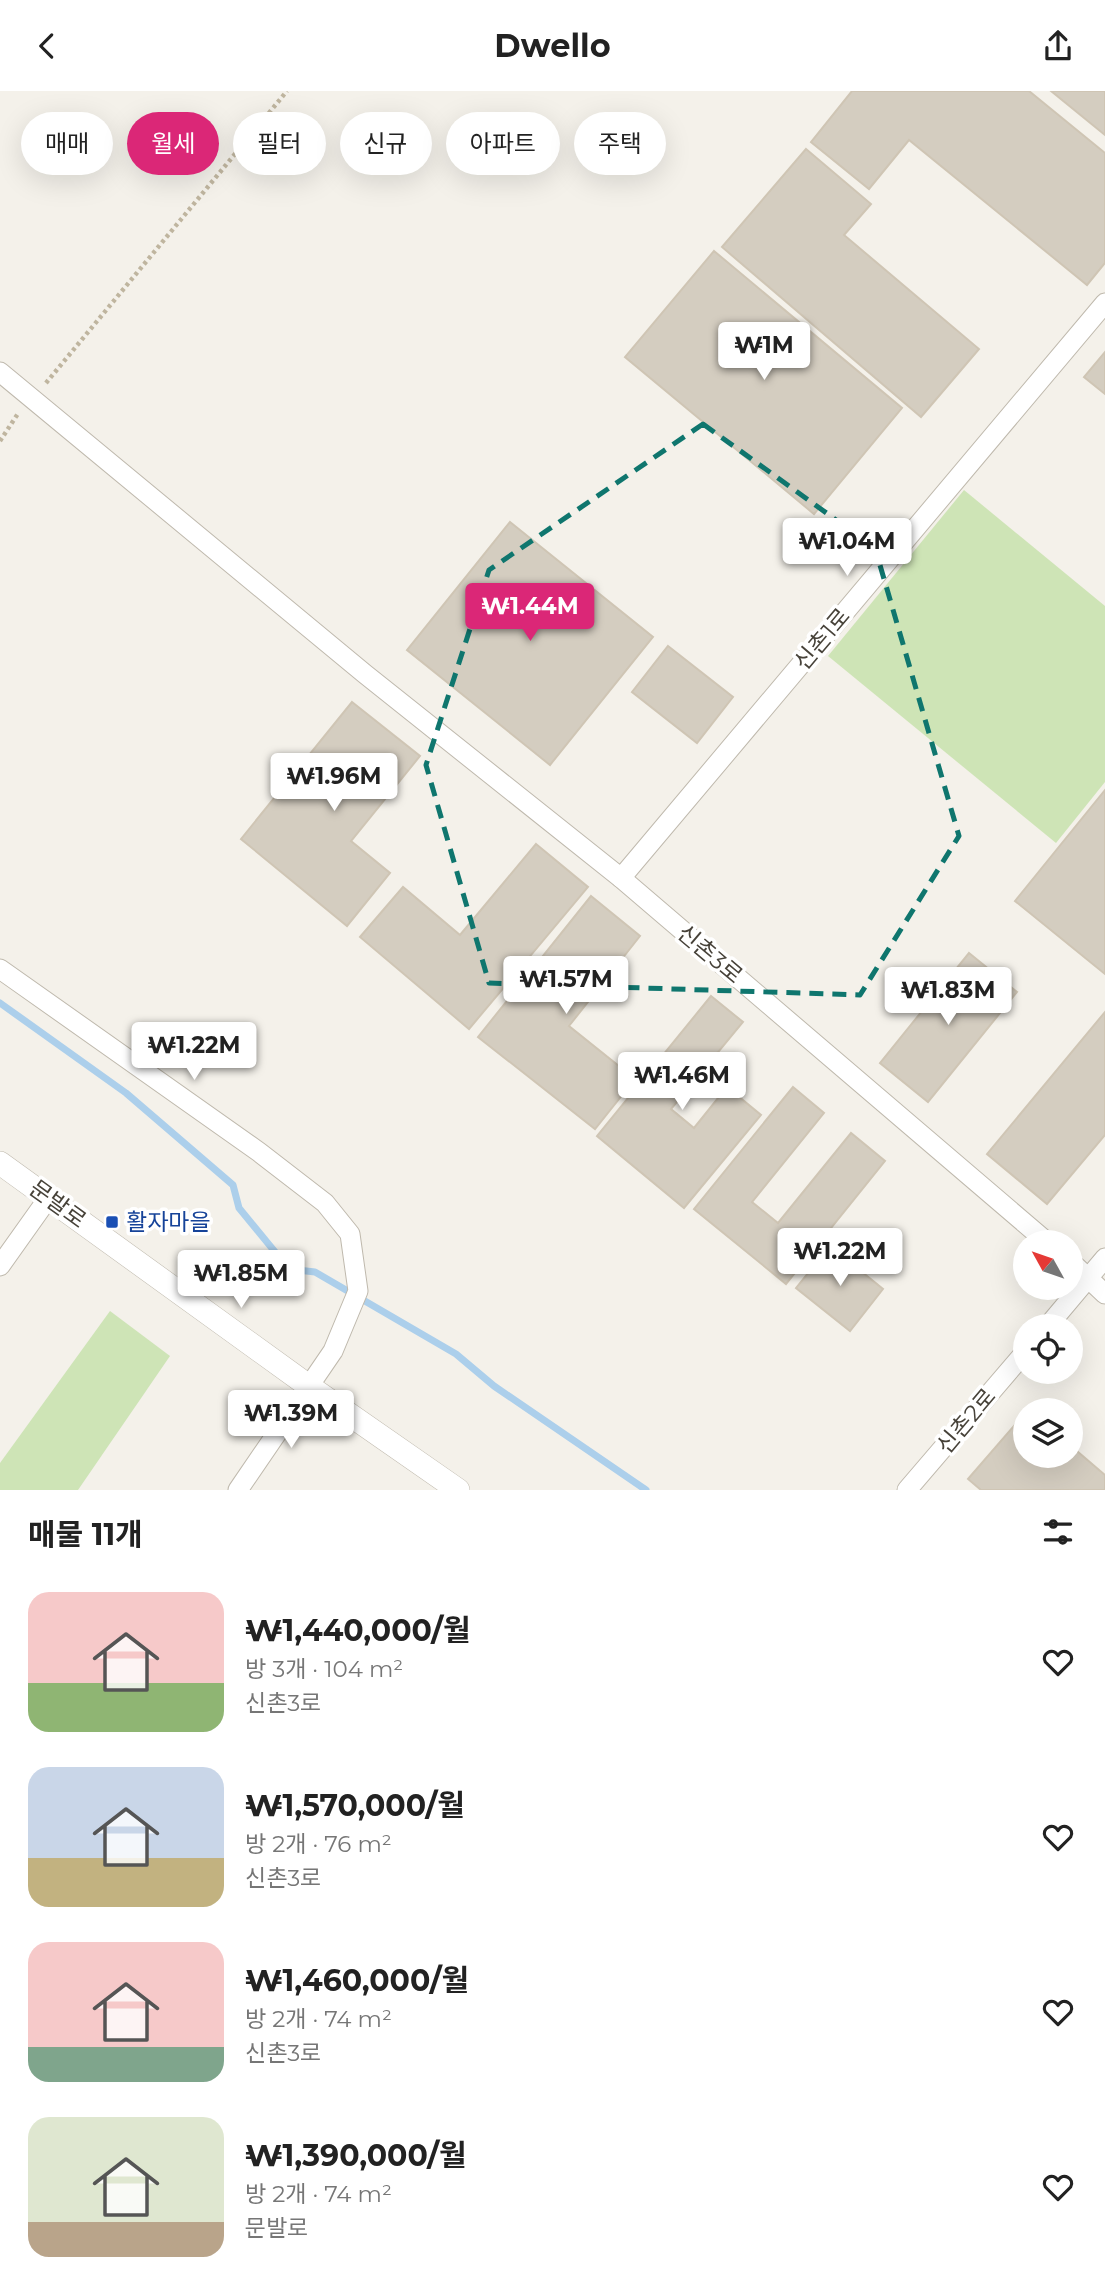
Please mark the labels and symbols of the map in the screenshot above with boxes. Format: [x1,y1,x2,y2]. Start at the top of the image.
pin: ₩1M [730,323,798,382]
pin: ₩1.04M [790,519,904,578]
pin: ₩1.44M [473,583,587,643]
street label: 신촌1로 [788,603,856,675]
pin: ₩1.96M [277,753,391,813]
street label: 신촌3로 [672,919,748,989]
pin: ₩1.57M [509,957,623,1016]
pin: ₩1.83M [891,967,1005,1027]
pin: ₩1.22M [137,1023,251,1082]
pin: ₩1.46M [625,1053,739,1112]
street label: 문발로 [24,1174,92,1234]
place label: 활자마을 [126,1208,211,1236]
marker: 활자마을 [104,1214,120,1230]
pin: ₩1.22M [783,1229,897,1288]
north arrow [1013,1230,1083,1300]
pin: ₩1.85M [184,1251,298,1310]
street label: 신촌2로 [931,1383,1001,1459]
pin: ₩1.39M [234,1391,348,1450]

